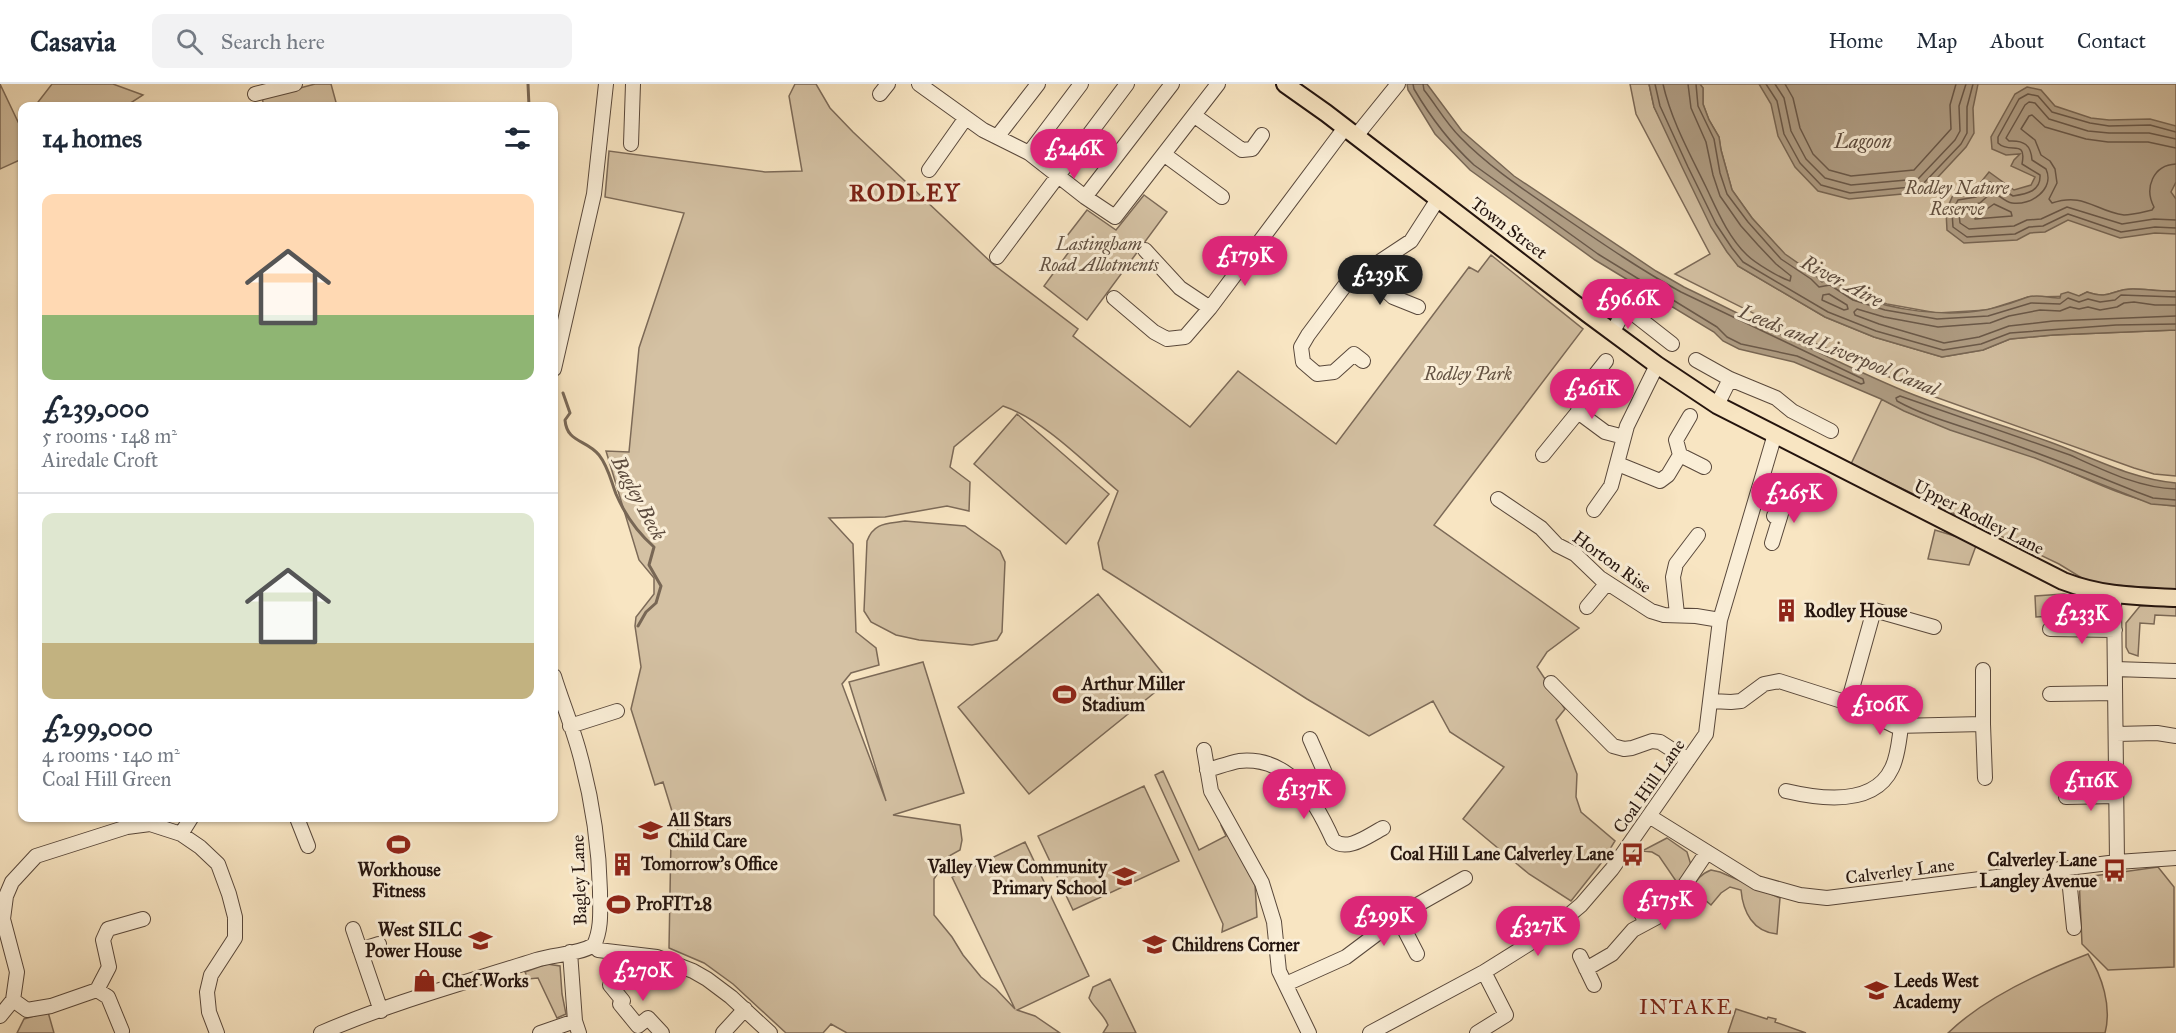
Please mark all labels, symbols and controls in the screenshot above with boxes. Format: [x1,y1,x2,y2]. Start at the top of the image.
search box [152,14,572,68]
text: Casavia [30,24,116,59]
icon: search [173,25,206,58]
text: Search here [221,28,325,55]
text: Home [1828,28,1883,54]
text: Map [1916,28,1957,54]
text: About [1990,28,2044,54]
text: Contact [2077,28,2146,54]
text: 14 homes [42,122,142,154]
icon: filters [501,122,534,155]
pin: £246K [1032,129,1116,180]
water label: Lagoon [1833,129,1892,153]
text: £246K [1044,136,1104,160]
park label: Rodley Nature Reserve [1904,177,2010,220]
district label: RODLEY [849,178,961,208]
street label: Town Street [1466,192,1552,264]
icon: home [234,233,342,341]
park label: Lastingham Road Allotments [1038,233,1160,276]
pin: £179K [1203,236,1287,287]
text: £179K [1216,243,1274,267]
water label: River Aire [1796,249,1887,313]
pin: £239K [1338,255,1422,306]
text: £239K [1352,262,1408,286]
pin: £96.6K [1579,279,1677,330]
text: £96.6K [1596,286,1660,310]
water label: Leeds and Liverpool Canal [1734,299,1944,403]
park label: Rodley Park [1423,363,1512,385]
pin: £261K [1550,369,1634,420]
text: £261K [1564,376,1620,400]
text: £239,000 [42,392,149,424]
text: 5 rooms · 148 m² [42,424,177,448]
text: Airedale Croft [42,448,158,472]
water label: Bagley Beck [606,451,671,544]
pin: £265K [1752,473,1836,524]
street label: Upper Rodley Lane [1910,475,2048,559]
text: £265K [1765,480,1823,504]
street label: Horton Rise [1568,526,1656,598]
icon: home [234,552,342,660]
pin: £233K [2040,594,2124,645]
building icon: Rodley House [1773,598,1799,624]
place label: Rodley House [1804,600,1908,623]
text: £233K [2055,601,2109,625]
place label: Arthur Miller Stadium [1081,673,1186,716]
sports icon: Arthur Miller Stadium [1051,681,1077,707]
pin: £106K [1838,685,1922,736]
text: £106K [1851,692,1909,716]
text: £299,000 [42,711,153,743]
street label: Coal Hill Lane [1608,735,1690,837]
text: 4 rooms · 140 m² [42,743,180,767]
pin: £116K [2049,761,2133,812]
text: Coal Hill Green [42,767,171,791]
text: £116K [2064,768,2118,792]
pin: £137K [1262,769,1346,820]
text: £137K [1277,776,1331,800]
place label: All Stars Child Care [667,809,747,852]
school or university icon: All Stars Child Care [637,817,663,843]
sports icon: Workhouse Fitness [386,831,412,857]
street label: Bagley Lane [566,834,593,926]
bus stop icon: Coal Hill Lane Calverley Lane [1619,841,1645,867]
place label: Coal Hill Lane Calverley Lane [1390,843,1614,866]
place label: Calverley Lane Langley Avenue [1979,849,2098,893]
building icon: Tomorrow's Office [610,851,636,877]
place label: Tomorrow's Office [640,853,778,875]
street label: Calverley Lane [1844,853,1956,889]
place label: Valley View Community Primary School [927,856,1109,900]
bus stop icon: Calverley Lane Langley Avenue [2102,857,2128,883]
place label: Workhouse Fitness [357,859,441,902]
school or university icon: Valley View Community Primary School [1112,864,1138,890]
pin: £175K [1623,880,1707,931]
text: £175K [1637,887,1693,911]
sports icon: ProFIT28 [605,891,631,917]
place label: ProFIT28 [636,893,712,915]
pin: £299K [1342,896,1426,947]
text: £299K [1354,903,1414,927]
pin: £327K [1496,906,1580,957]
text: £327K [1510,913,1566,937]
place label: West SILC Power House [365,919,462,962]
school or university icon: West SILC Power House [467,927,493,953]
school or university icon: Childrens Corner [1141,932,1167,958]
place label: Childrens Corner [1172,934,1301,956]
pin: £270K [601,951,685,1002]
text: £270K [613,958,673,982]
shop icon: Chef Works [411,968,437,994]
place label: Chef Works [442,970,529,992]
place label: Leeds West Academy [1893,970,1979,1014]
school or university icon: Leeds West Academy [1863,978,1889,1004]
district label: INTAKE [1639,994,1733,1020]

